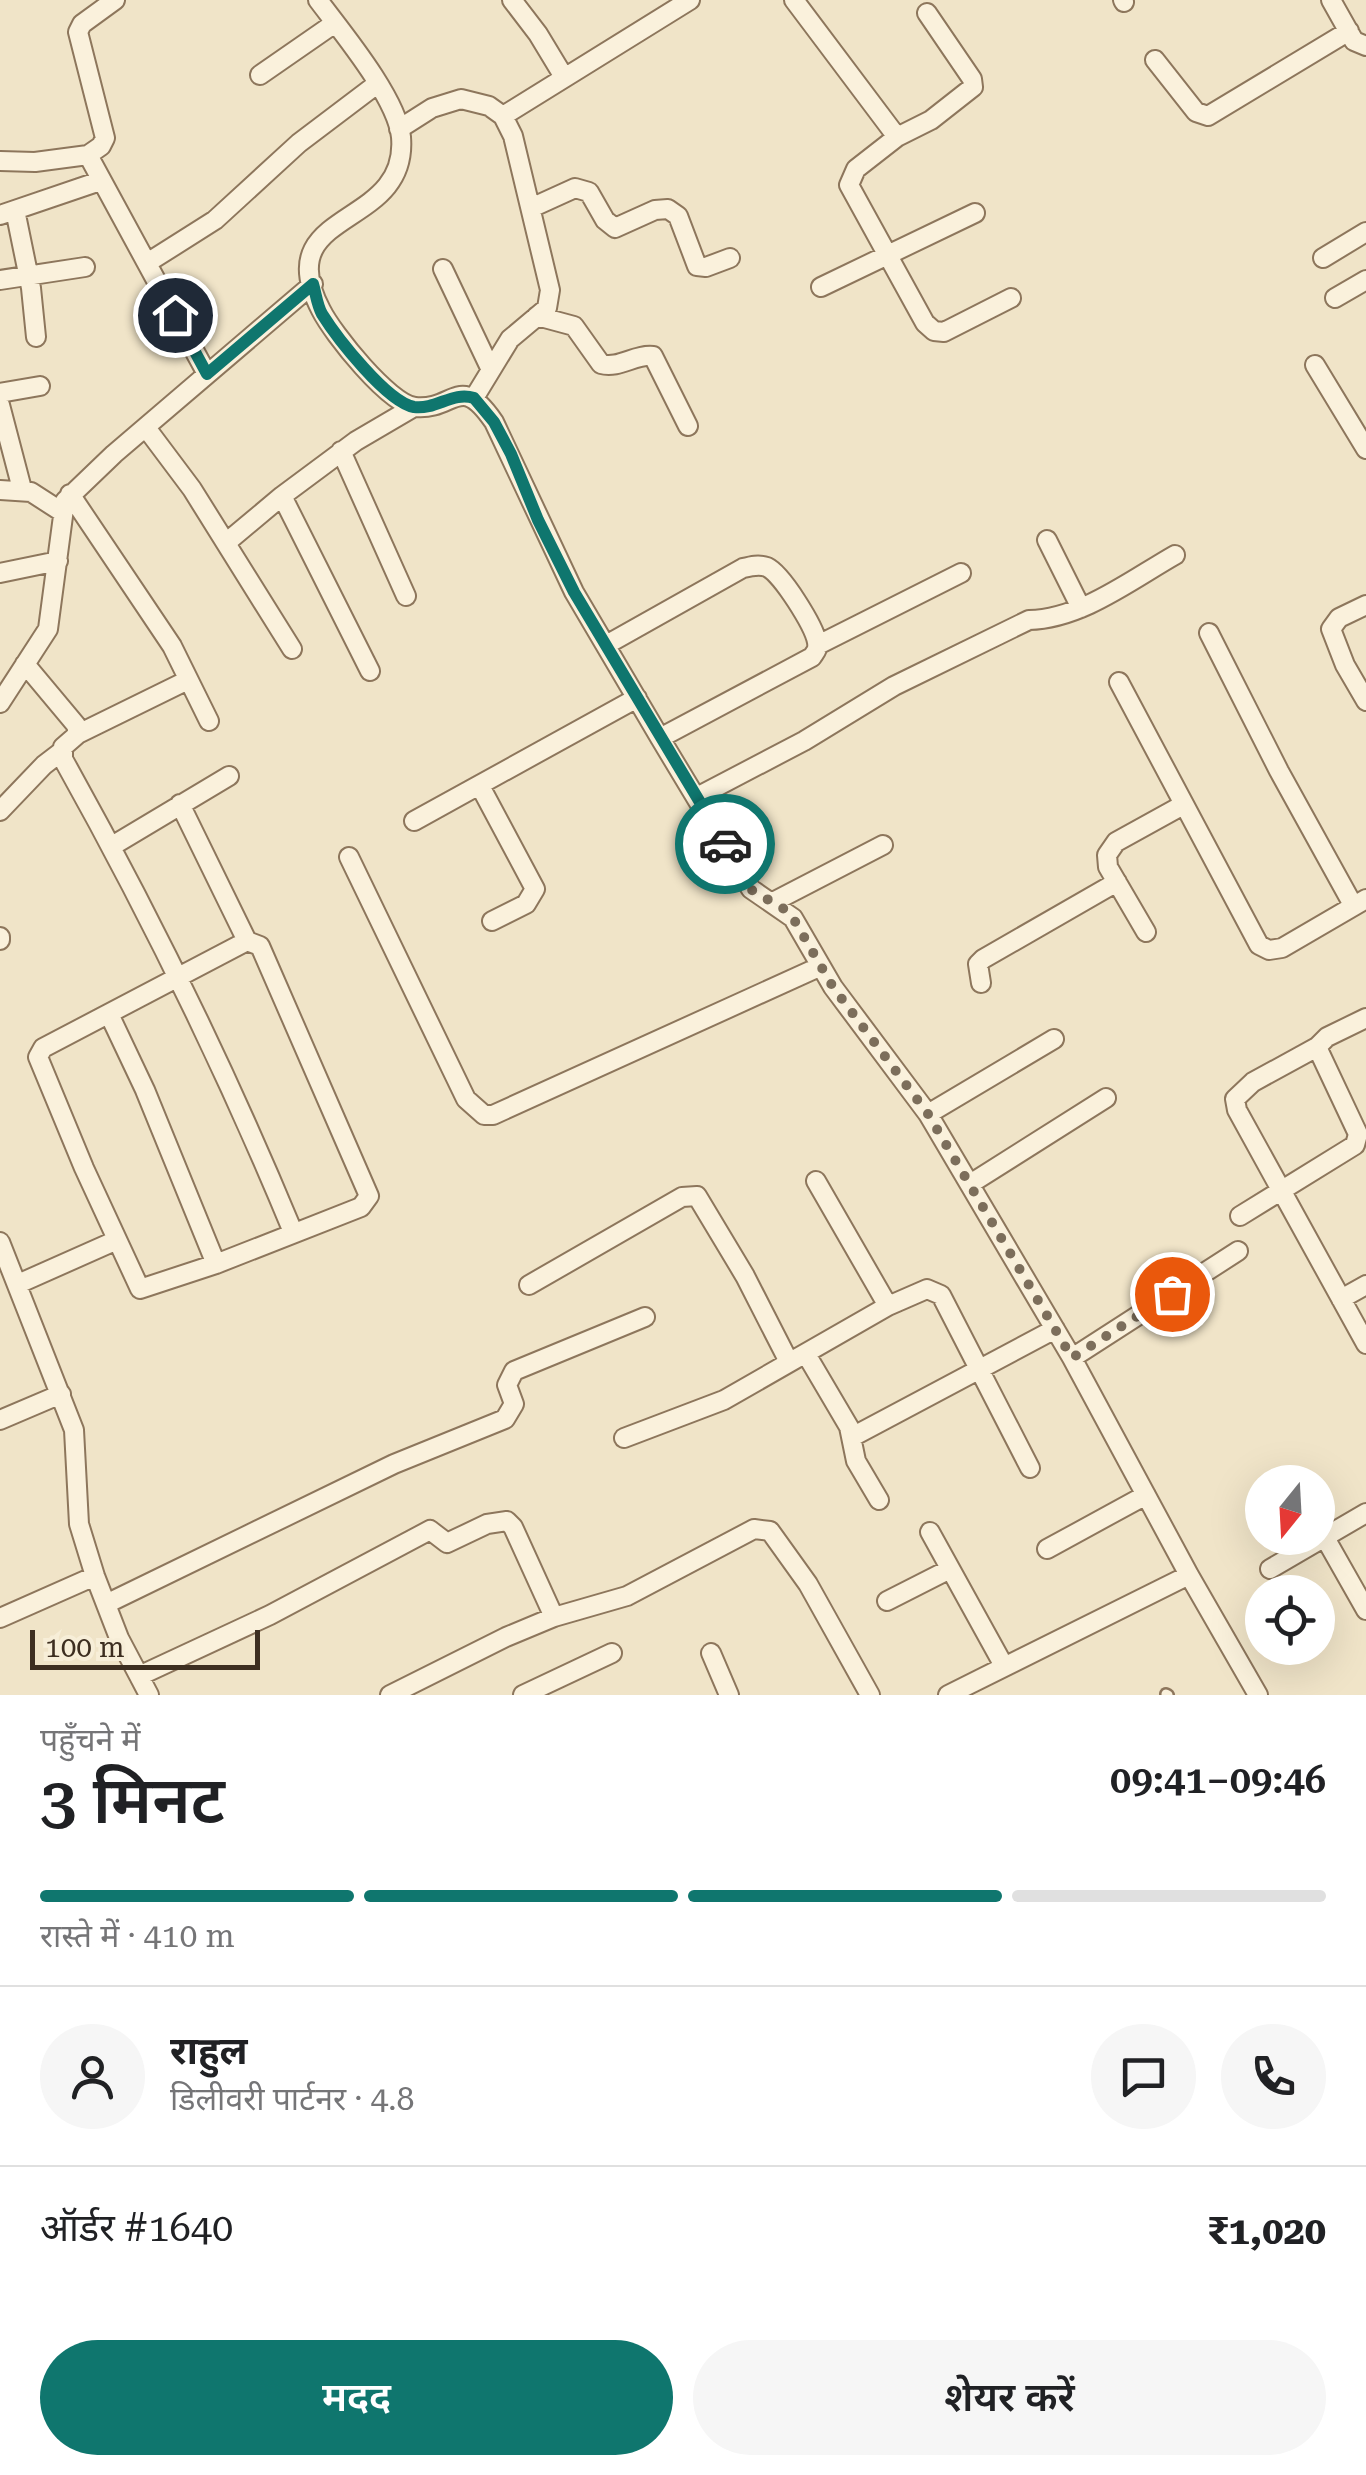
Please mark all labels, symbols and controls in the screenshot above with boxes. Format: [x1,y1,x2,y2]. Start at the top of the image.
pin [133,273,218,358]
icon: home [148,288,203,343]
courier [675,794,775,894]
icon: car [698,817,753,872]
pin [1130,1252,1215,1337]
icon: bag [1145,1267,1200,1322]
north arrow [1245,1465,1335,1555]
map controls [1245,1465,1335,1665]
button: locate [1245,1575,1335,1665]
scale bar [30,1625,260,1670]
text: 100 m [45,1631,125,1664]
text: पहुँचने में [40,1721,140,1759]
text: 09:41–09:46 [1110,1758,1326,1802]
text: 3 मिनट [40,1763,225,1839]
text: रास्ते में · 410 m [40,1917,235,1955]
button: person [40,2024,145,2129]
button: chat [1091,2024,1196,2129]
button: phone [1221,2024,1326,2129]
text: राहुल [170,2029,247,2073]
text: डिलीवरी पार्टनर · 4.8 [170,2080,414,2118]
text: ऑर्डर #1640 [40,2206,233,2250]
text: ₹1,020 [1207,2209,1326,2253]
button: मदद [40,2340,673,2455]
button: शेयर करें [693,2340,1326,2455]

